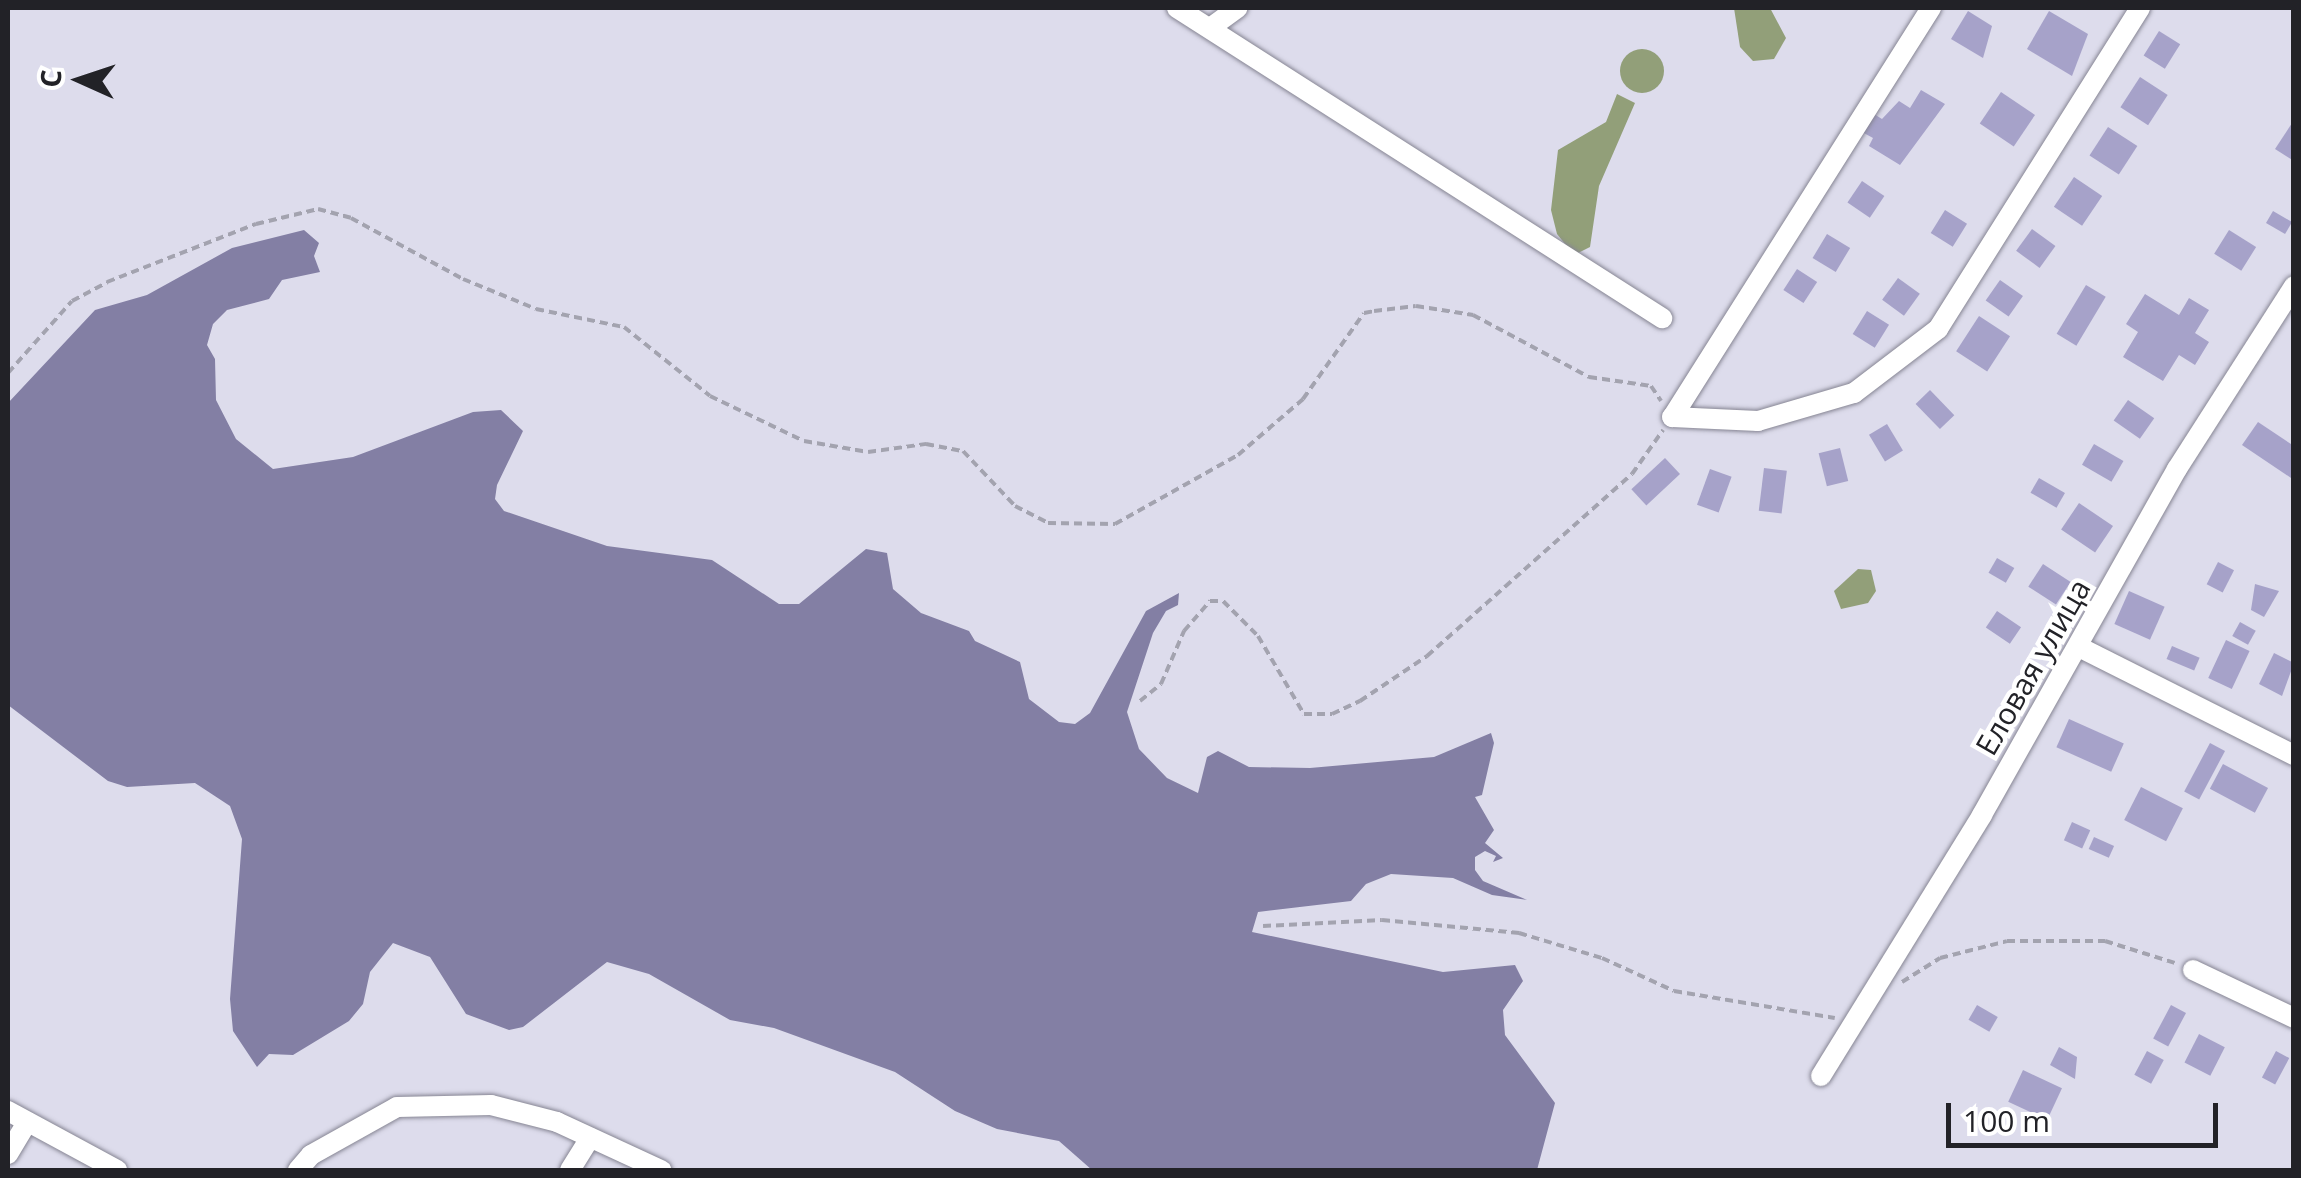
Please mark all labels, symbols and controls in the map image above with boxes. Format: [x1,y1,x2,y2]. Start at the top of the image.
north arrow [30,30,130,130]
text: С [31,69,69,88]
street label: Еловая улица [1968,573,2098,761]
scale bar [1951,1083,2224,1145]
text: 100 m [1963,1100,2050,1141]

